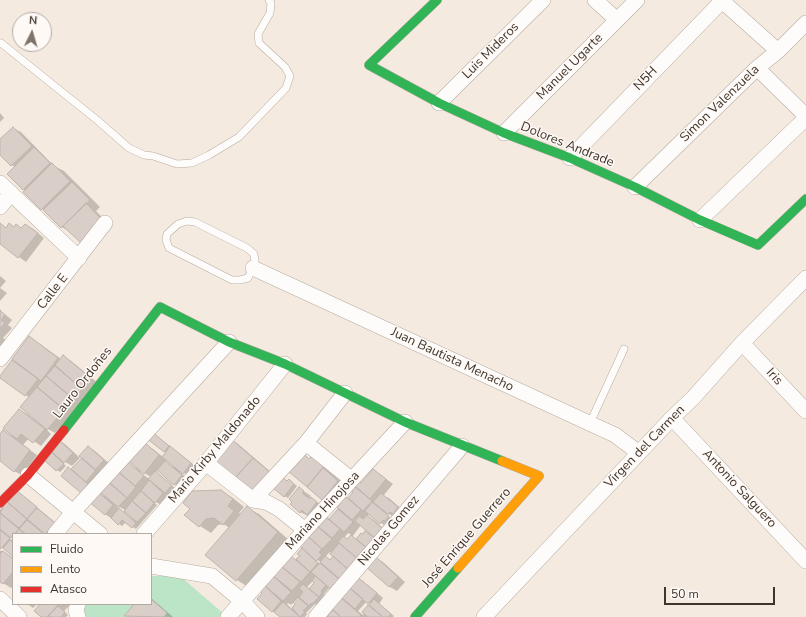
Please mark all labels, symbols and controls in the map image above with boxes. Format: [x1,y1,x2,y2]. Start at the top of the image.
north arrow [12,12,52,52]
text: N [28,13,38,28]
street label: Luis Mideros [459,19,523,83]
street label: Manuel Ugarte [534,31,606,103]
street label: Simon Valenzuela [677,62,763,146]
street label: N5H [631,64,661,94]
street label: Dolores Andrade [518,119,616,171]
street label: Calle E [34,271,72,313]
street label: Juan Bautista Menacho [388,325,516,395]
street label: Lauro Ordoñes [50,344,116,422]
street label: Iris [762,365,786,389]
street label: Mario Kirby Maldonado [166,393,264,507]
street label: Virgen del Carmen [602,402,688,492]
street label: Antonio Salguero [699,446,779,532]
street label: Mariano Hinojosa [283,469,363,553]
street label: José Enrique Guerrero [419,485,515,591]
street label: Nicolas Gomez [355,493,423,569]
legend [12,533,152,605]
text: Fluido [50,541,83,557]
text: Lento [50,561,80,577]
scale bar [666,579,777,605]
text: Atasco [50,581,87,597]
text: 50 m [671,586,699,602]

